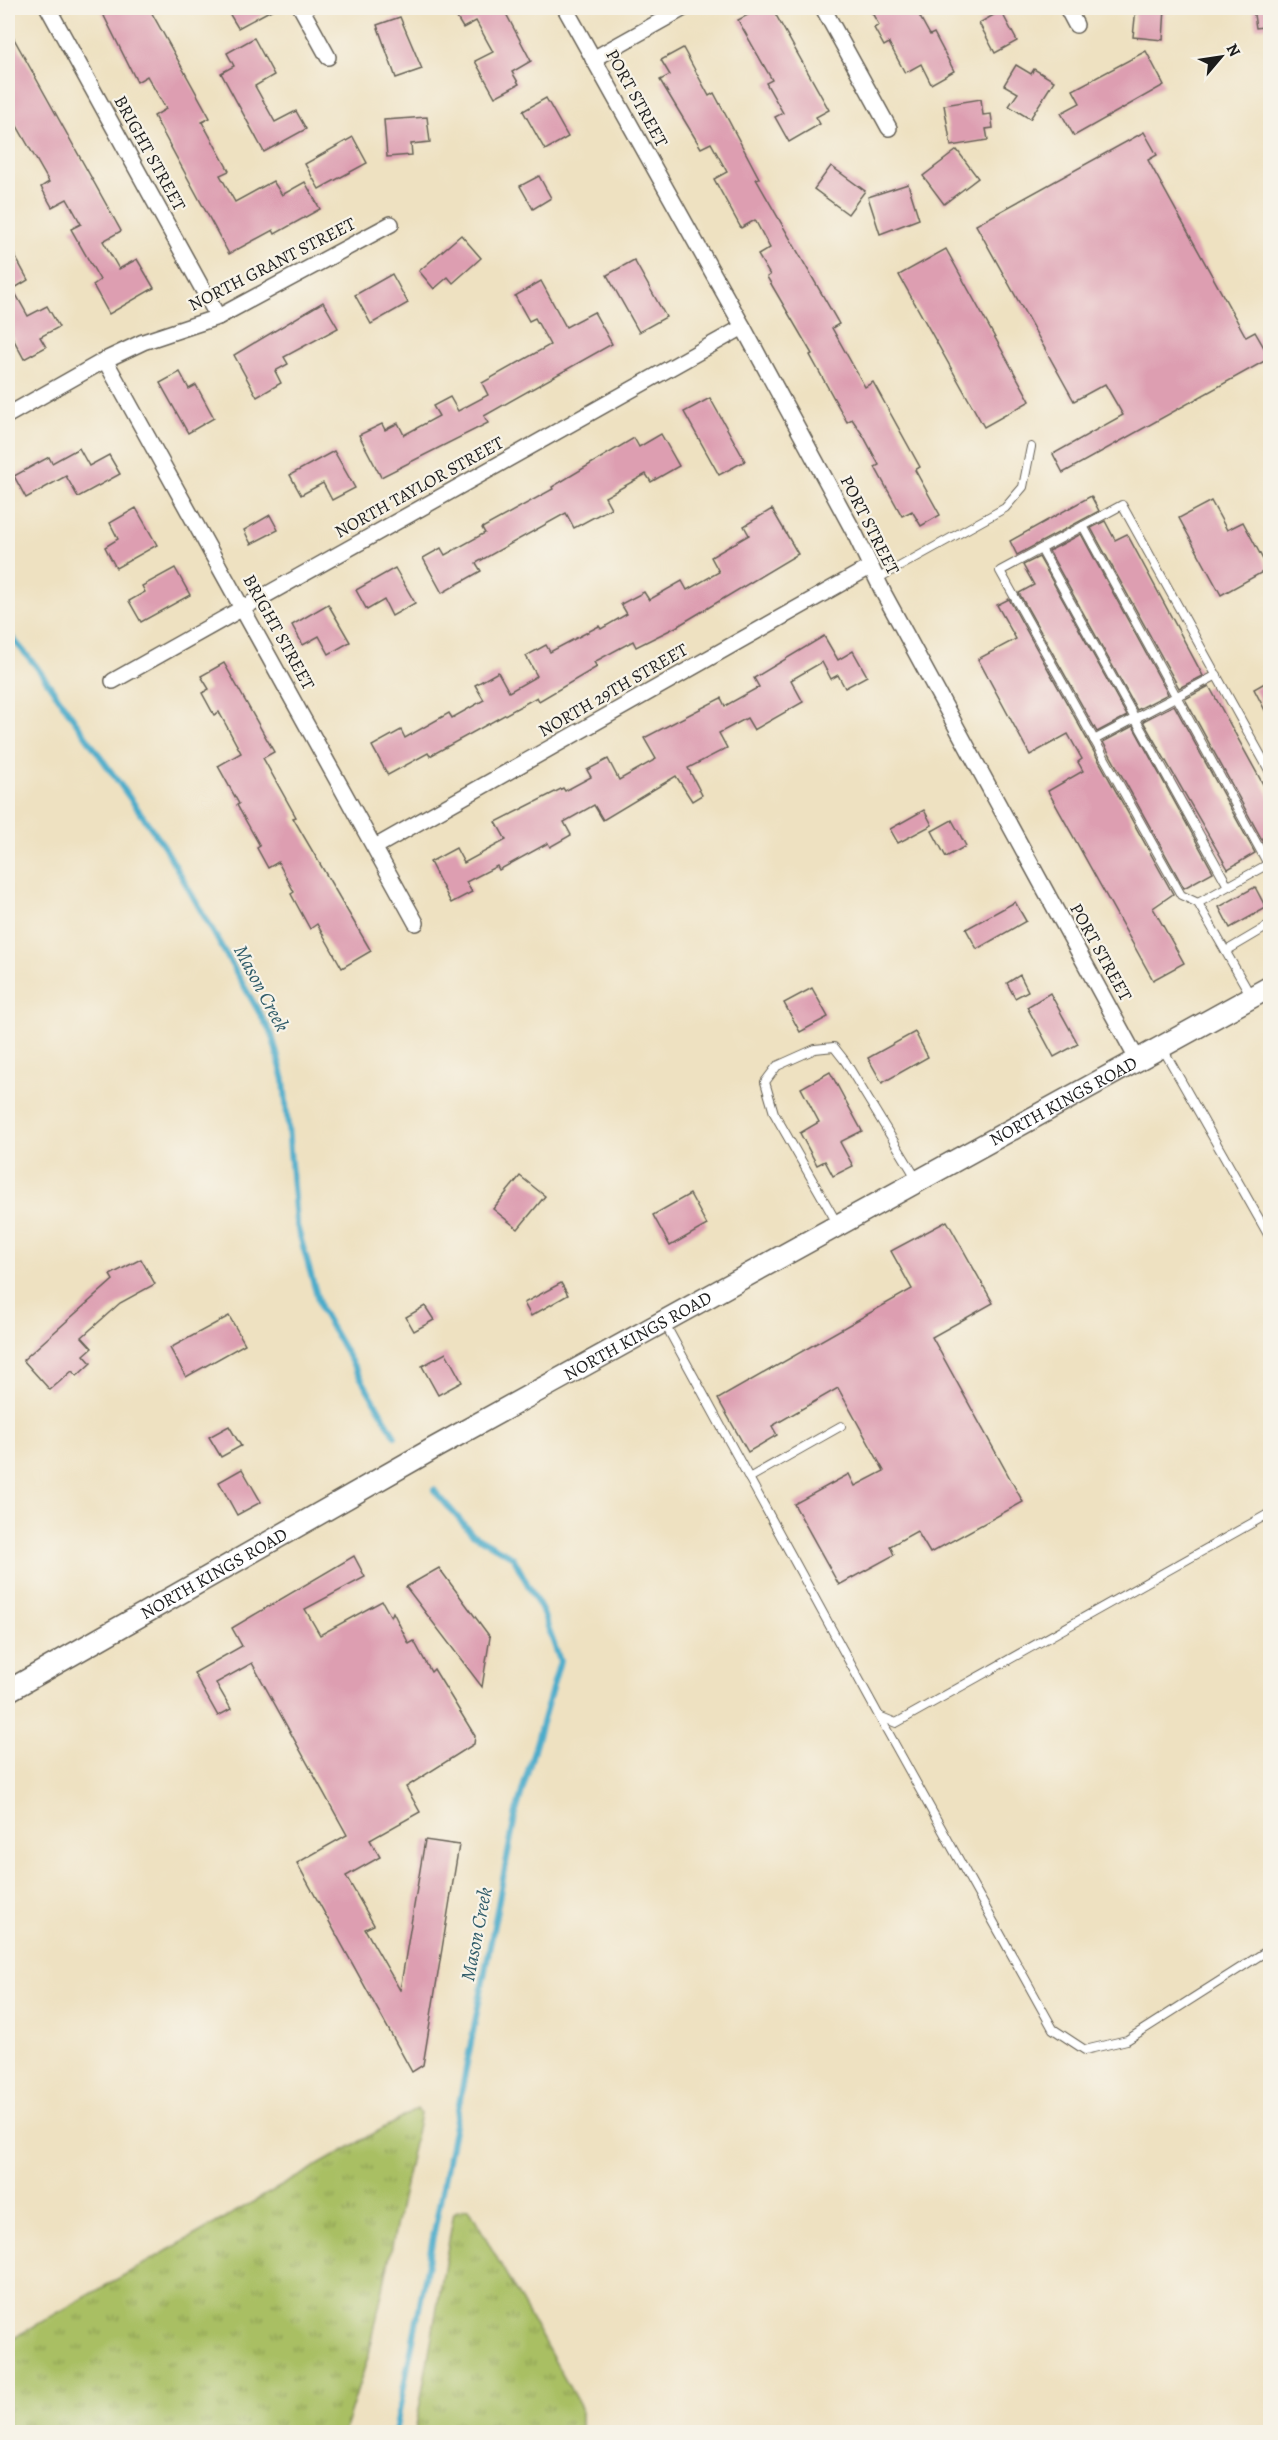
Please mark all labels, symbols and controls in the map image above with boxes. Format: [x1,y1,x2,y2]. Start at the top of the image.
north arrow [1191,27,1251,87]
text: N [1221,40,1246,61]
street label: PORT STREET [600,45,674,151]
street label: BRIGHT STREET [108,91,192,215]
street label: NORTH GRANT STREET [184,211,360,317]
street label: NORTH TAYLOR STREET [330,430,508,544]
street label: PORT STREET [835,471,905,579]
street label: BRIGHT STREET [237,570,321,694]
street label: NORTH 29TH STREET [534,637,692,743]
street label: PORT STREET [1064,899,1138,1005]
water label: Mason Creek [227,940,296,1037]
street label: NORTH KINGS ROAD [985,1051,1142,1152]
street label: NORTH KINGS ROAD [559,1285,716,1386]
street label: NORTH KINGS ROAD [136,1522,292,1625]
water label: Mason Creek [454,1885,499,1983]

